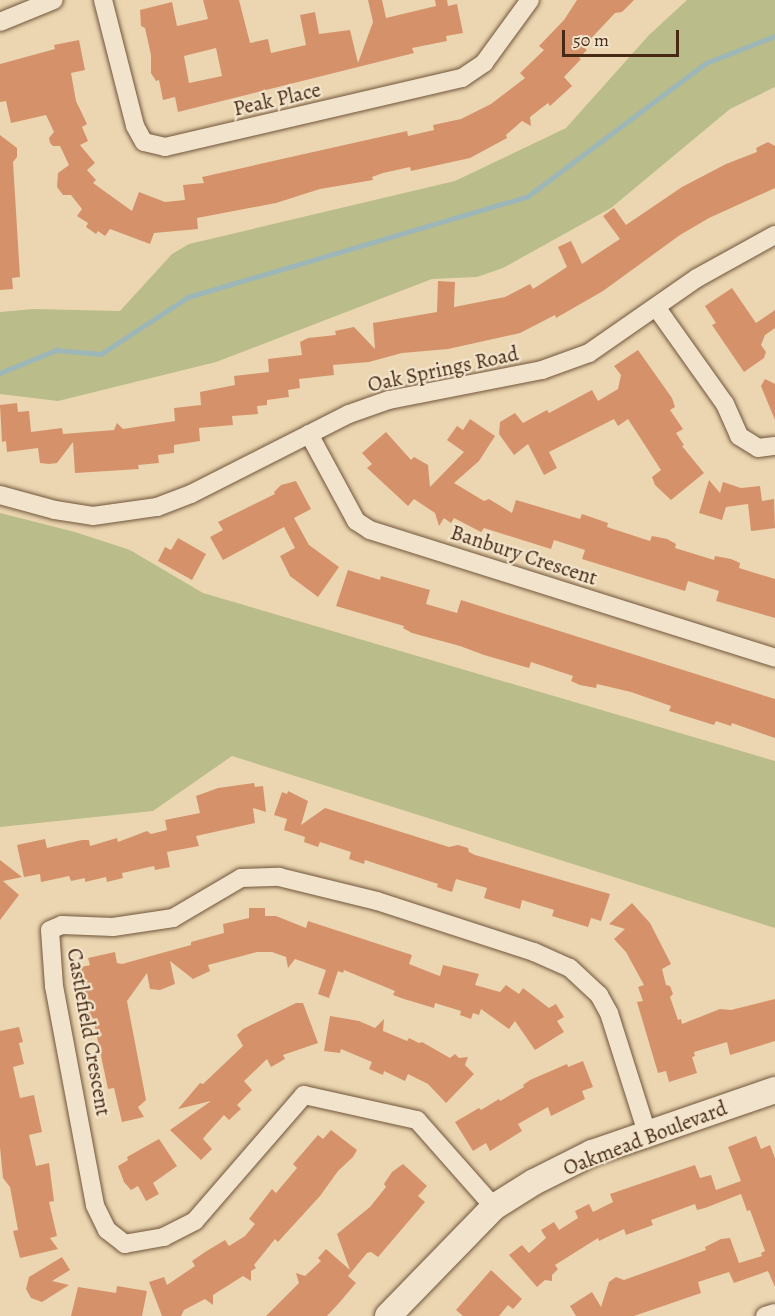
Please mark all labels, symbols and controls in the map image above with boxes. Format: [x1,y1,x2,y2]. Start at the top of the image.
scale bar [565,18,682,56]
text: 50 m [573,28,609,52]
street label: Peak Place [231,77,323,121]
street label: Oak Springs Road [365,341,521,397]
street label: Banbury Crescent [448,519,600,591]
street label: Castlefield Crescent [62,946,116,1118]
street label: Oakmead Boulevard [560,1095,730,1181]

